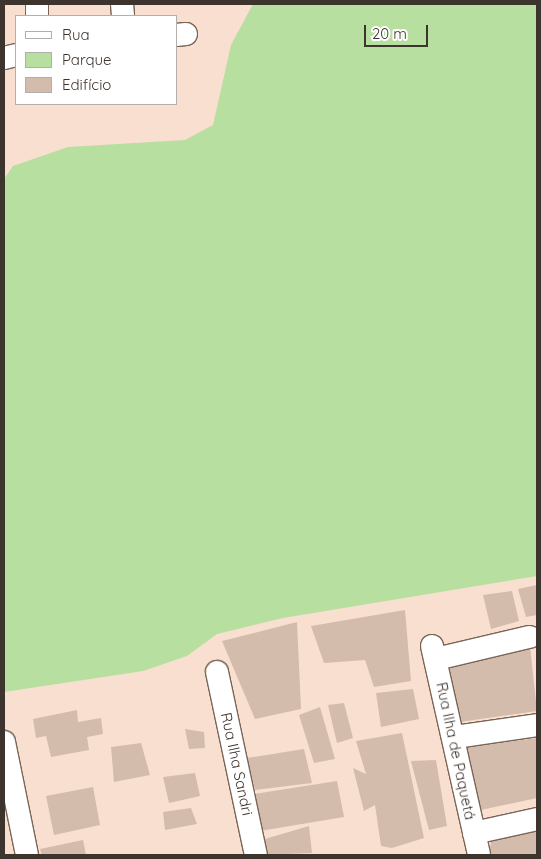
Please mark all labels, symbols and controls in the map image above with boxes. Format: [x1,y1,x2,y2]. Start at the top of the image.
legend [15,15,178,105]
scale bar [366,15,430,47]
text: 20 m [372,24,407,43]
text: Rua [62,25,90,44]
text: Parque [62,50,112,69]
text: Edifício [62,75,111,94]
street label: Rua Ilha de Paquetá [433,680,479,822]
street label: Rua Ilha Sandri [217,711,257,817]

